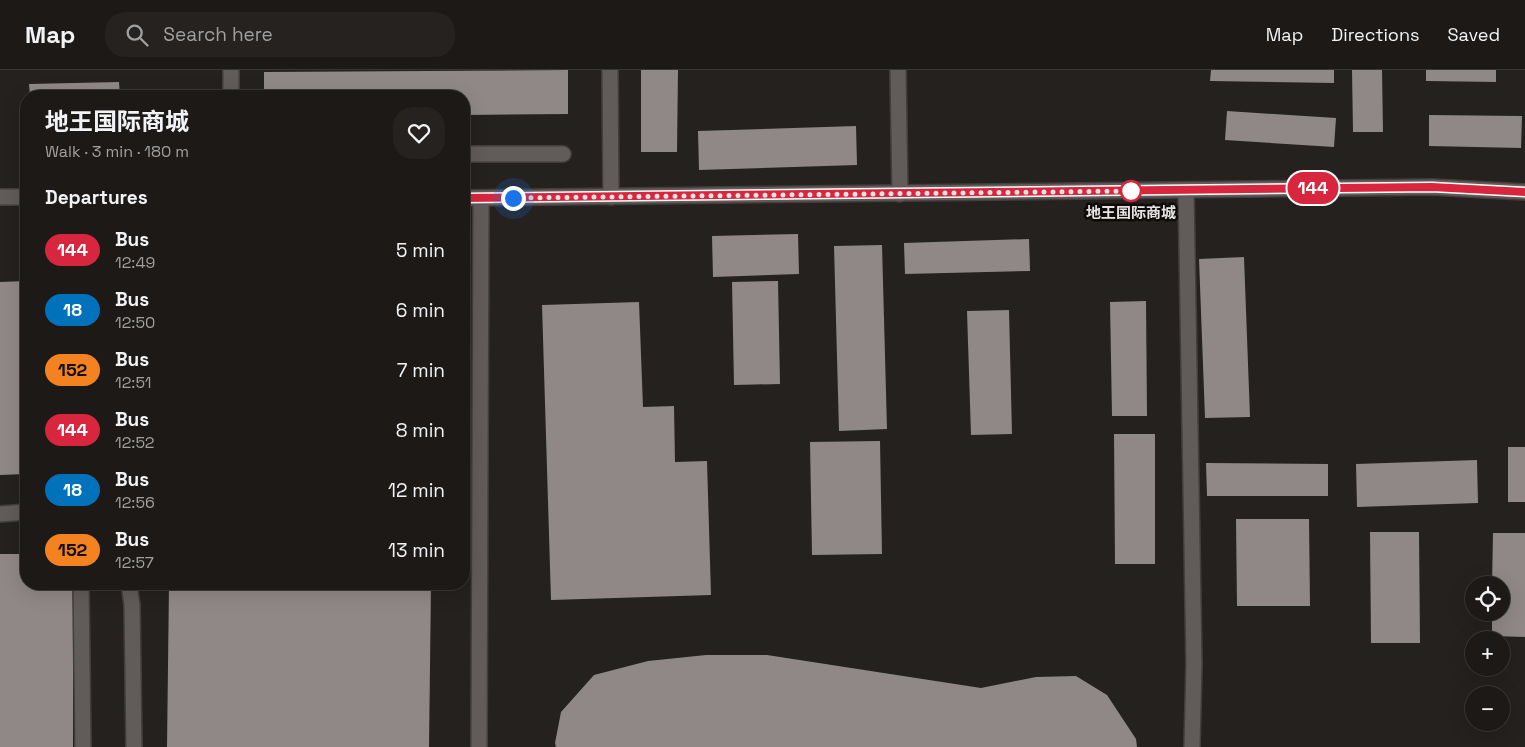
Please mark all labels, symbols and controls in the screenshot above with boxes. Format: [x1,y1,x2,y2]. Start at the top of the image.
search box [105,12,455,57]
text: Map [25,19,75,50]
icon: search [123,21,151,49]
text: Search here [163,22,273,47]
text: Map [1266,23,1303,46]
text: Directions [1331,23,1420,46]
text: Saved [1448,23,1500,46]
text: 地王国际商城 [45,106,189,137]
button: heart [393,107,445,159]
text: Walk · 3 min · 180 m [45,141,189,162]
line badge: 144 [1284,172,1342,204]
text: 144 [1297,176,1329,199]
marker: 地王国际商城 [1120,180,1142,202]
text: Departures [45,185,148,210]
your location [501,186,526,211]
place label: 地王国际商城 [1086,203,1176,222]
text: Bus [115,227,149,252]
text: 144 [57,238,88,261]
text: 5 min [396,238,445,263]
text: 12:49 [115,252,155,273]
text: Bus [115,287,149,312]
text: 18 [63,298,82,321]
text: 6 min [396,298,445,323]
text: 12:50 [115,312,155,333]
text: Bus [115,347,149,372]
text: 152 [58,358,87,381]
text: 7 min [397,358,445,383]
text: 12:51 [115,372,151,393]
text: Bus [115,407,149,432]
text: 144 [57,418,88,441]
text: 8 min [396,418,445,443]
text: 12:52 [115,432,155,453]
text: Bus [115,467,149,492]
text: 18 [63,478,82,501]
text: 12 min [388,478,445,503]
text: 12:56 [115,492,155,513]
text: Bus [115,527,149,552]
text: 152 [58,538,87,561]
text: 13 min [388,538,445,563]
text: 12:57 [115,552,154,573]
map controls [1465,576,1510,731]
button: locate [1465,576,1510,621]
button: + [1465,631,1510,676]
button: − [1465,686,1510,731]

